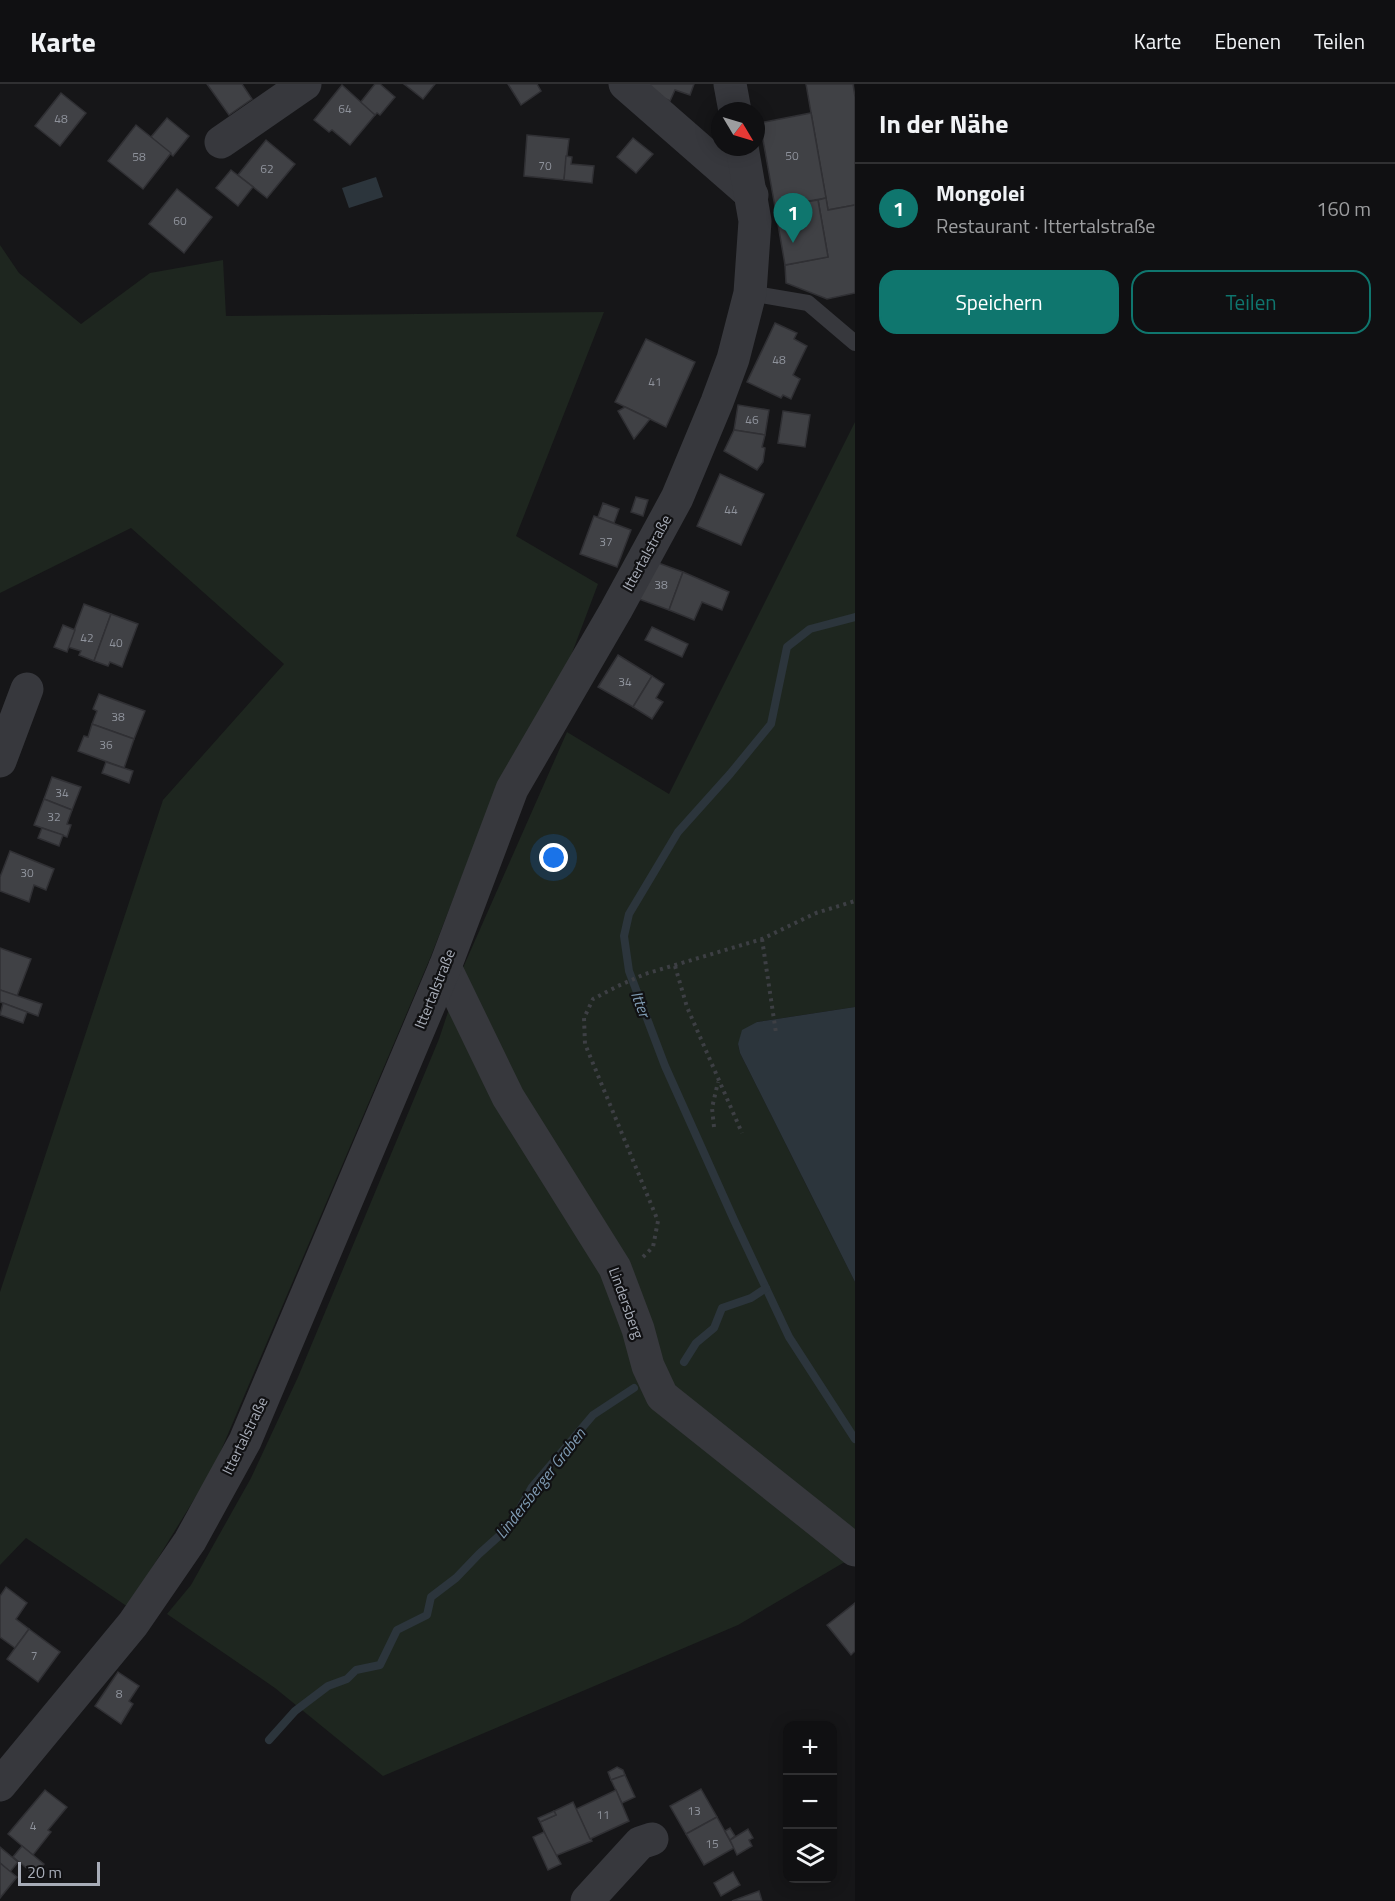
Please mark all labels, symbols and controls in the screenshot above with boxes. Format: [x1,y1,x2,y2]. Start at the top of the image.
text: Karte [30,20,96,63]
text: Karte [1134,25,1181,57]
text: Ebenen [1214,25,1281,57]
text: Teilen [1314,25,1365,57]
house number: 64 [338,99,352,118]
north arrow [711,102,765,156]
text: In der Nähe [879,104,1008,143]
house number: 48 [54,109,68,128]
house number: 50 [785,146,799,165]
house number: 58 [132,147,146,166]
house number: 70 [538,156,552,175]
house number: 62 [260,159,274,178]
text: Mongolei [936,176,1025,210]
text: 1 [893,193,904,224]
text: 160 m [1316,193,1371,224]
pin: 1 [774,194,812,243]
text: Restaurant · Ittertalstraße [936,210,1155,241]
house number: 60 [173,211,187,230]
button: Speichern [879,270,1119,334]
button: Teilen [1131,270,1371,334]
house number: 48 [772,350,786,369]
house number: 41 [648,372,662,391]
house number: 46 [745,410,759,429]
house number: 44 [724,500,738,519]
street label: Ittertalstraße [616,510,677,595]
house number: 37 [599,532,613,551]
house number: 38 [654,575,668,594]
house number: 42 [80,628,94,647]
house number: 40 [109,633,123,652]
house number: 34 [618,672,632,691]
house number: 38 [111,707,125,726]
house number: 36 [99,735,113,754]
house number: 34 [55,783,69,802]
house number: 32 [47,807,61,826]
your location [539,843,568,872]
house number: 30 [20,863,34,882]
street label: Ittertalstraße [408,945,461,1032]
water label: Itter [625,987,658,1022]
street label: Lindersberg [603,1264,650,1342]
street label: Ittertalstraße [216,1393,273,1479]
water label: Lindersberger Graben [489,1422,592,1543]
house number: 7 [31,1646,37,1665]
house number: 8 [116,1684,123,1703]
map controls [783,1721,837,1883]
button: + [783,1721,837,1775]
button: − [783,1775,837,1829]
house number: 13 [687,1801,701,1820]
house number: 11 [596,1805,610,1824]
house number: 4 [30,1816,37,1835]
button: layers [783,1829,837,1883]
house number: 15 [705,1834,719,1853]
scale bar [18,1859,100,1886]
text: 20 m [27,1860,62,1884]

